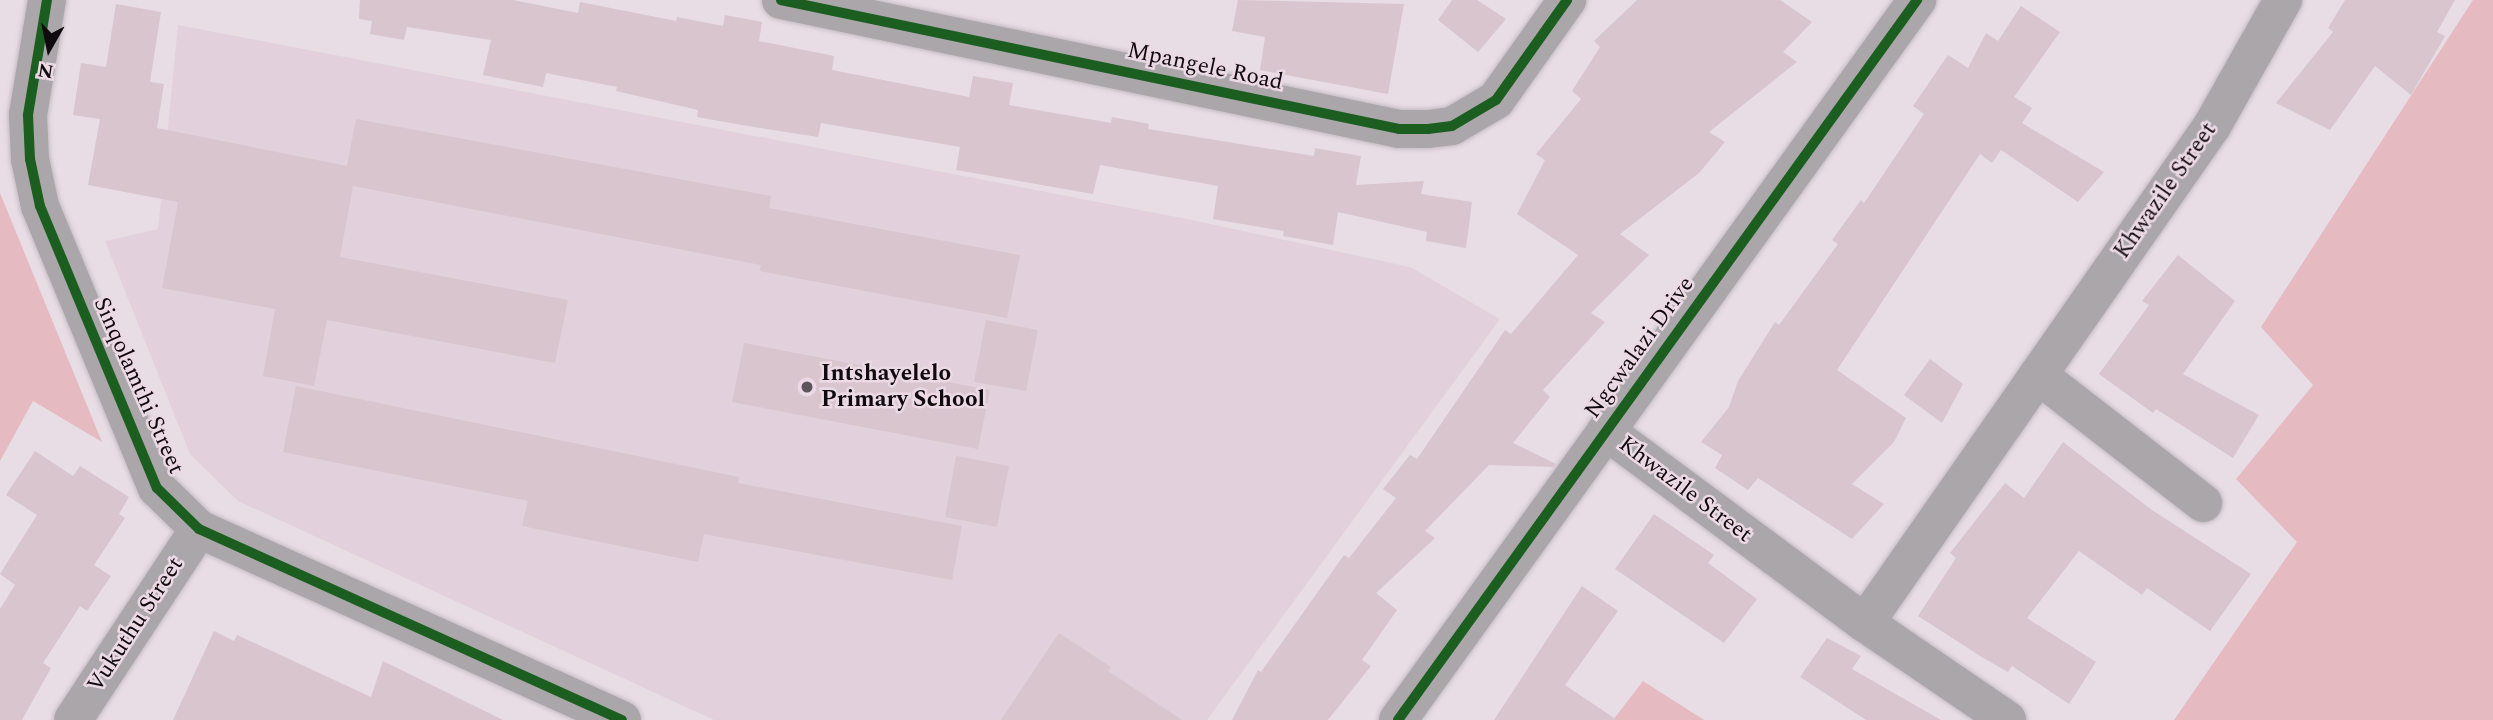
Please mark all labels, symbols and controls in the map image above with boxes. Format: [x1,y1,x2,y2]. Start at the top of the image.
north arrow [14,14,84,84]
street label: Mpangele Road [1125,37,1285,97]
text: N [36,55,56,86]
street label: Khwazile Street [2109,118,2223,264]
street label: Ngcwalazi Drive [1579,272,1701,424]
street label: Sinqolamthi Street [87,293,189,479]
place label: Intshayelelo Primary School [821,360,985,414]
marker: Intshayelelo Primary School [799,379,815,395]
street label: Khwazile Street [1613,431,1757,549]
street label: Vukuthu Street [82,552,190,698]

